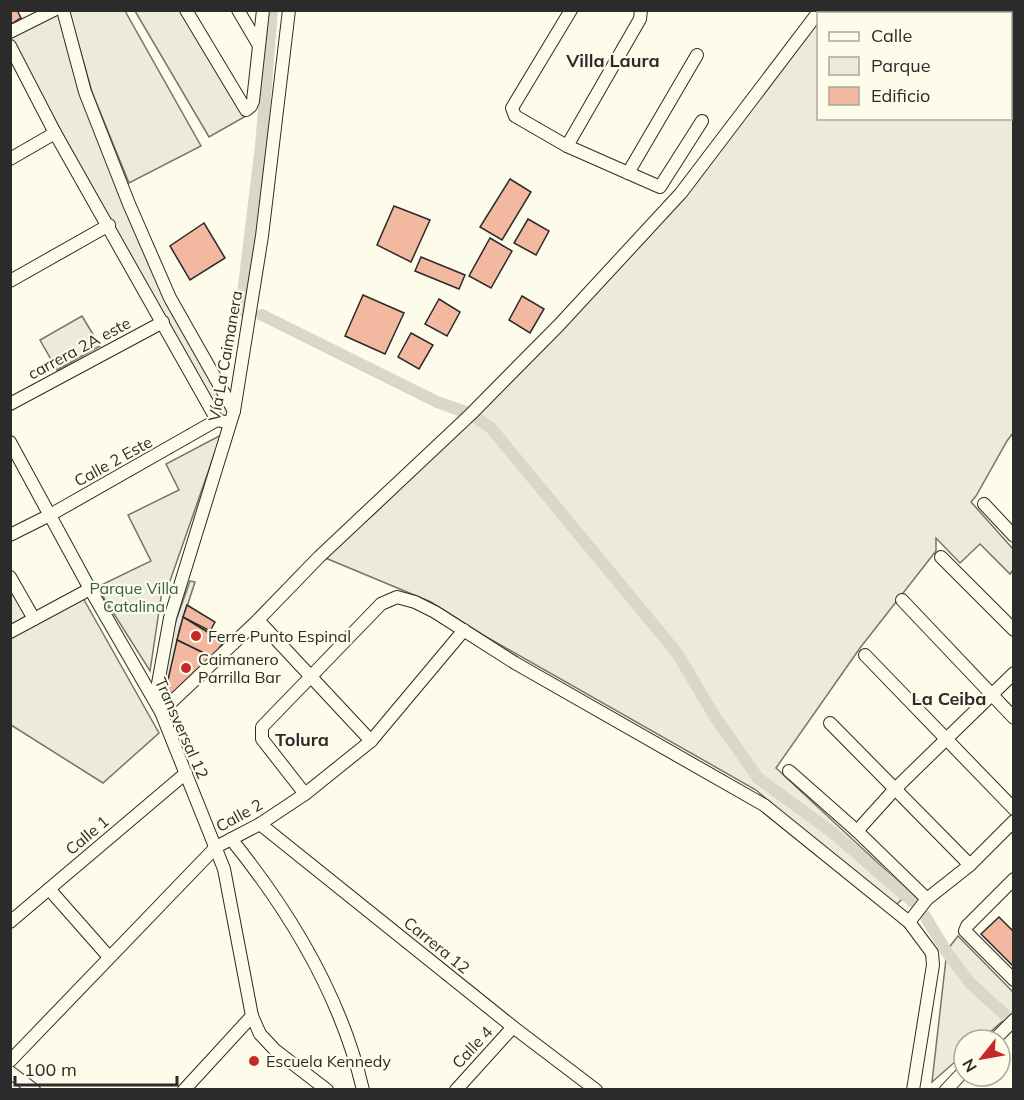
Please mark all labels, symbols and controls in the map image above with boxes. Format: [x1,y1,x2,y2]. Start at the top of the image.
legend [817,12,1012,120]
text: Calle [871,24,912,47]
district label: Villa Laura [565,49,660,72]
text: Parque [871,54,930,77]
text: Edificio [871,84,930,107]
street label: Vía La Caimanera [204,289,246,423]
street label: carrera 2A este [24,313,134,383]
street label: Calle 2 Este [71,431,155,491]
park label: Parque Villa Catalina [89,578,179,616]
place label: Ferre Punto Espinal [208,626,351,646]
marker: Ferre Punto Espinal [189,629,203,643]
place label: Caimanero Parrilla Bar [198,649,281,687]
marker: Caimanero Parrilla Bar [179,661,193,675]
street label: Transversal 12 [151,674,213,782]
district label: La Ceiba [912,687,986,710]
district label: Tolura [275,728,329,751]
street label: Calle 2 [212,794,266,836]
street label: Calle 1 [61,811,113,859]
street label: Carrera 12 [400,912,474,978]
street label: Calle 4 [448,1021,497,1072]
north arrow [952,1028,1012,1088]
scale bar [15,1049,177,1087]
place label: Escuela Kennedy [266,1051,391,1071]
marker: Escuela Kennedy [247,1054,261,1068]
text: N [957,1055,981,1076]
text: 100 m [24,1058,77,1081]

